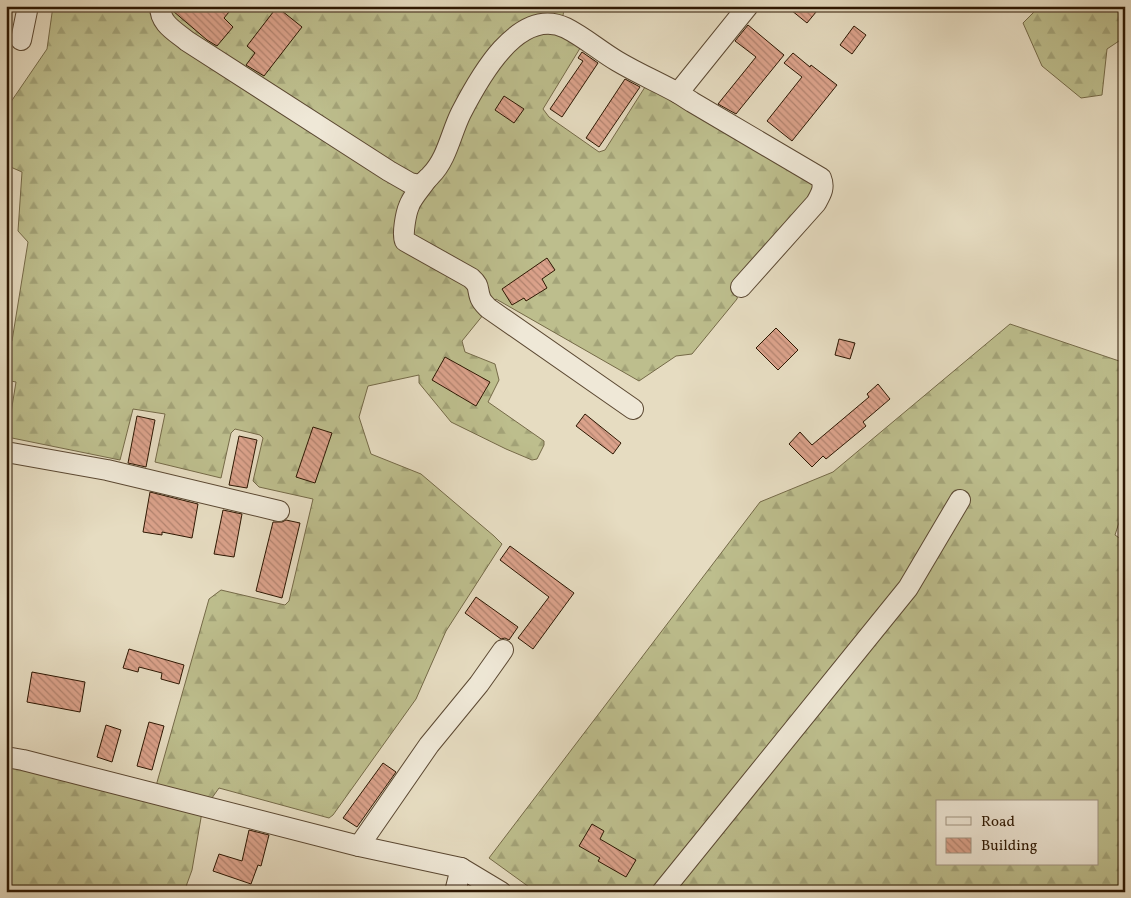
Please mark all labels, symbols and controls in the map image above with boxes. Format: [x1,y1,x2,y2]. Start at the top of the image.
legend [936,800,1098,866]
text: Road [981,812,1015,833]
text: Building [981,836,1038,857]

